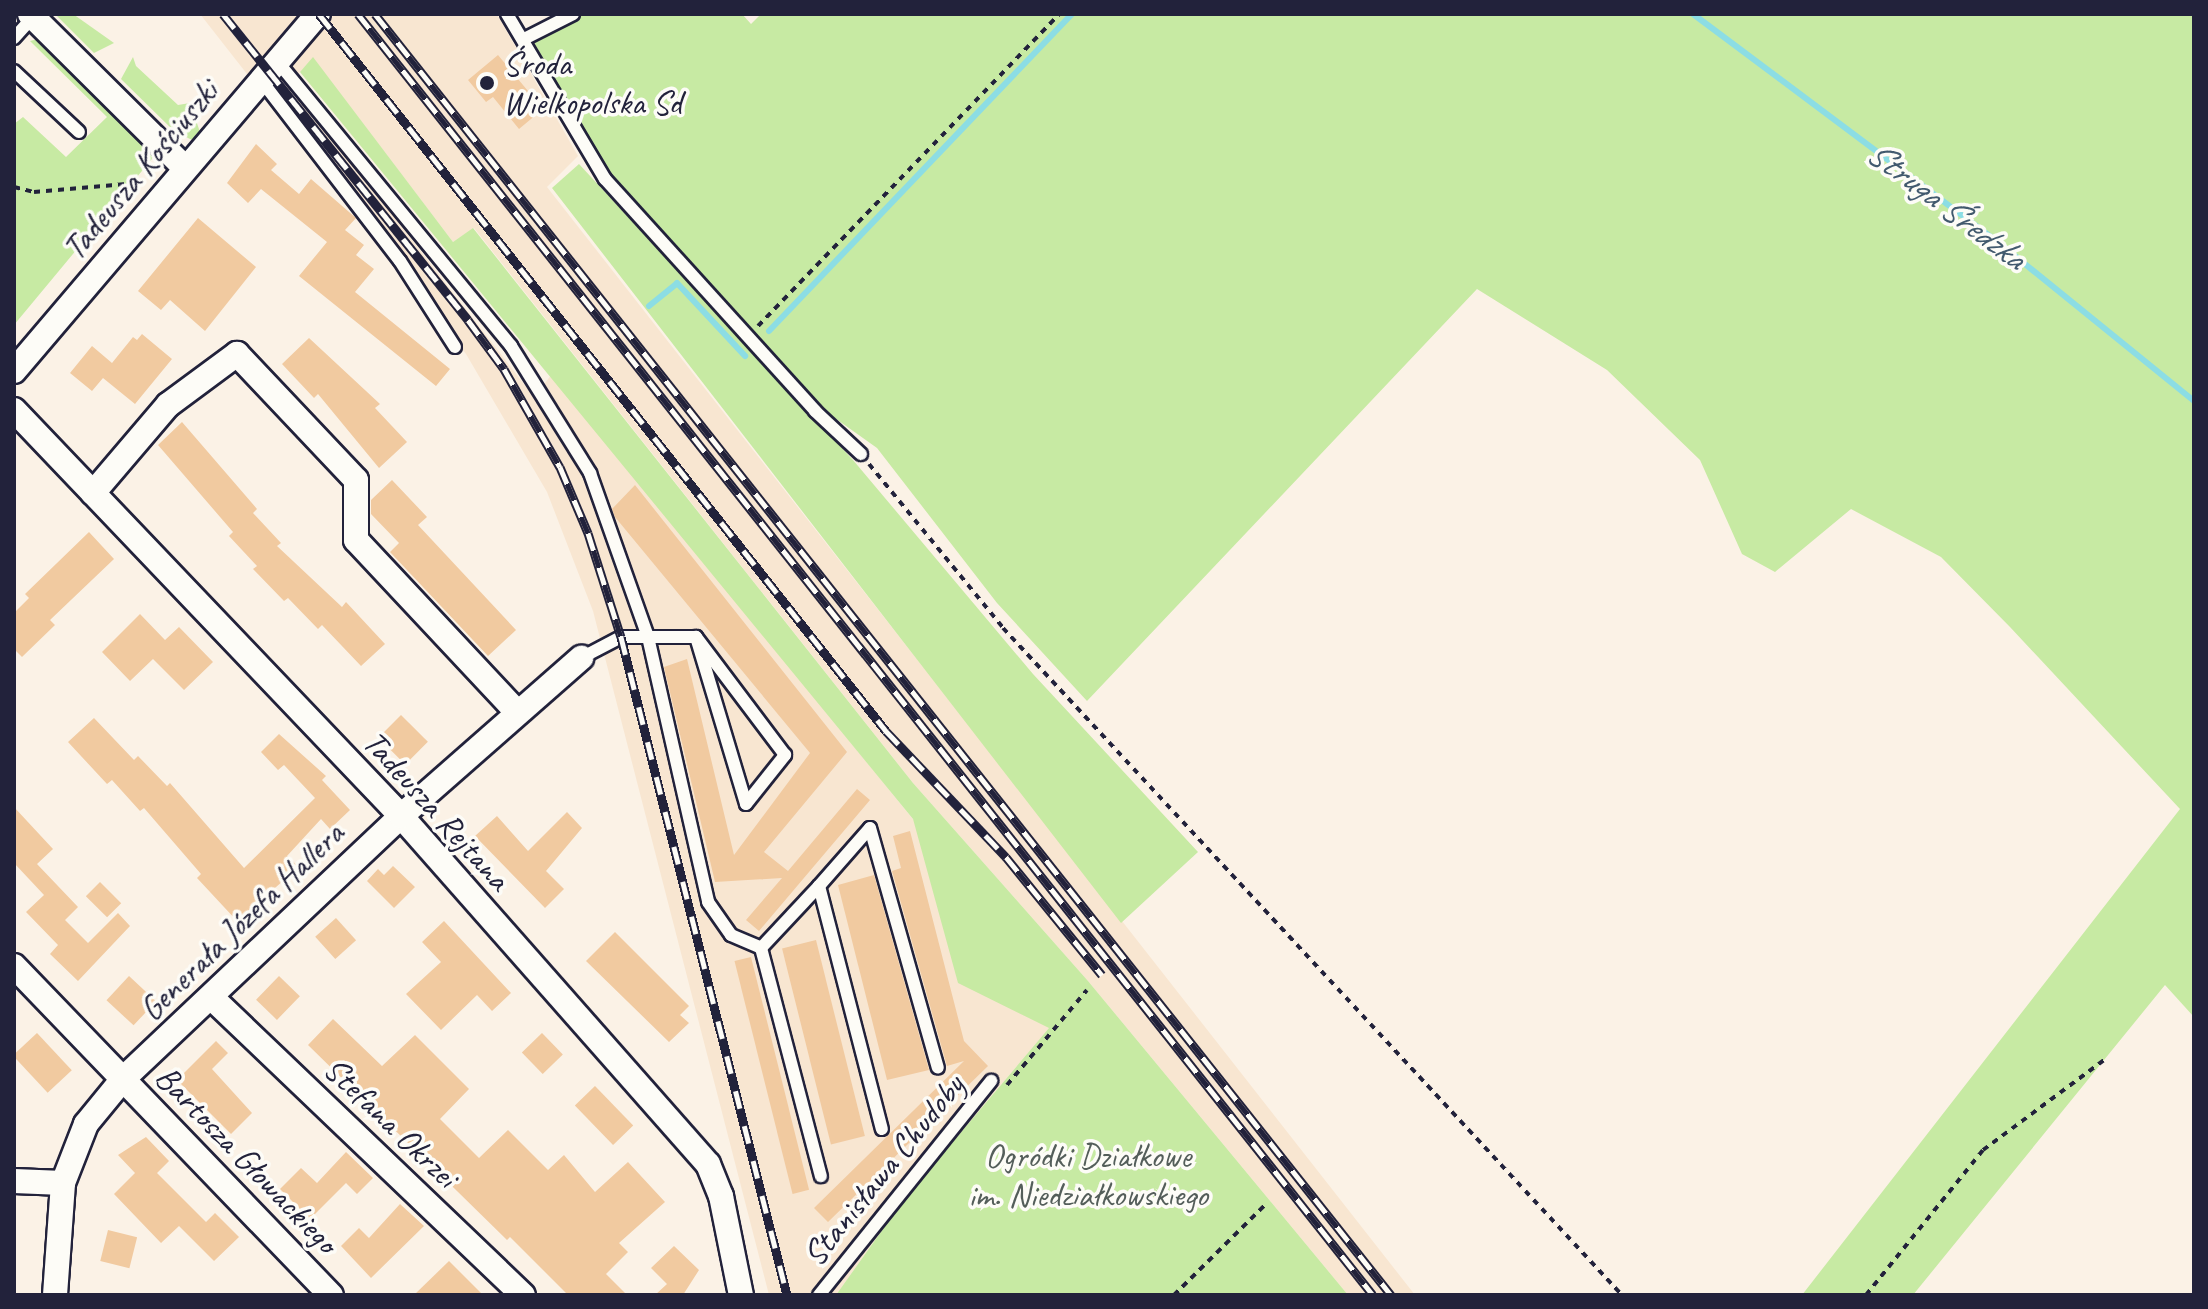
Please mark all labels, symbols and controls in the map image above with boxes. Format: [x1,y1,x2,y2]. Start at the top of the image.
place label: Środa Wielkopolska Sd [503,43,682,122]
street label: Tadeusza Kościuszki [53,72,227,268]
marker: Środa Wielkopolska Sd [478,74,496,92]
water label: Struga Średzka [1858,131,2034,279]
street label: Tadeusza Rejtana [355,722,519,898]
street label: Generała Józefa Hallera [130,813,352,1029]
street label: Stefana Okrzei [316,1048,466,1196]
street label: Bartosza Głowackiego [147,1057,347,1261]
street label: Stanisława Chudoby [793,1066,973,1274]
park label: Ogródki Działkowe im. Niedziałkowskiego [968,1135,1208,1214]

